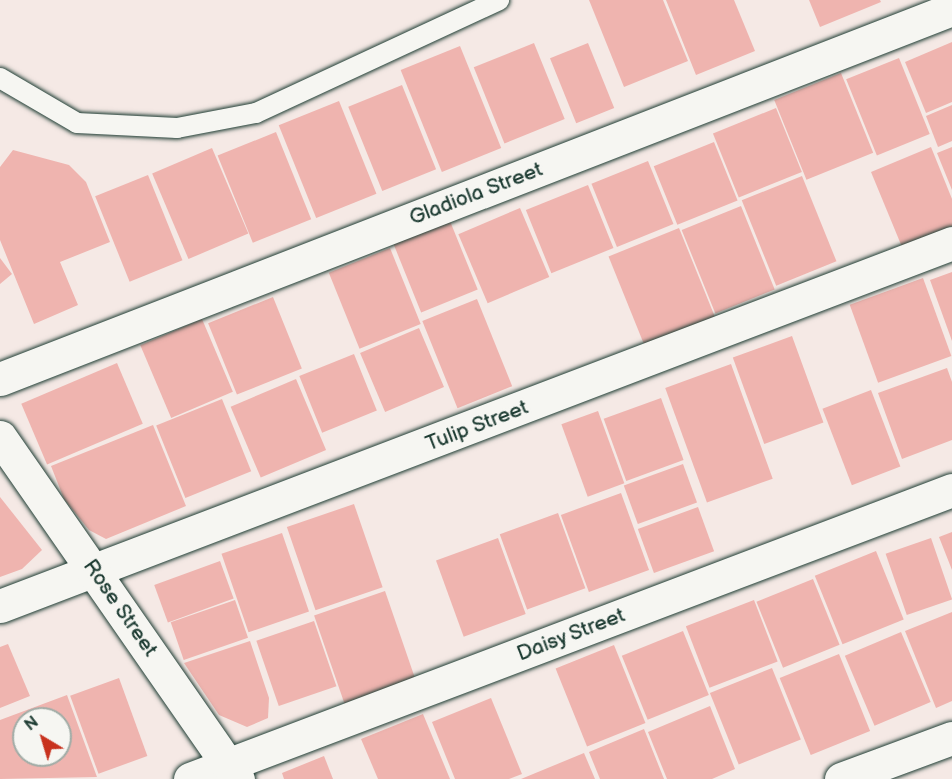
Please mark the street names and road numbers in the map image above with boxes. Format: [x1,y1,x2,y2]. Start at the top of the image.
street label: Gladiola Street [406,157,546,231]
street label: Tulip Street [422,395,532,457]
street label: Rose Street [77,554,163,662]
street label: Daisy Street [513,603,629,667]

